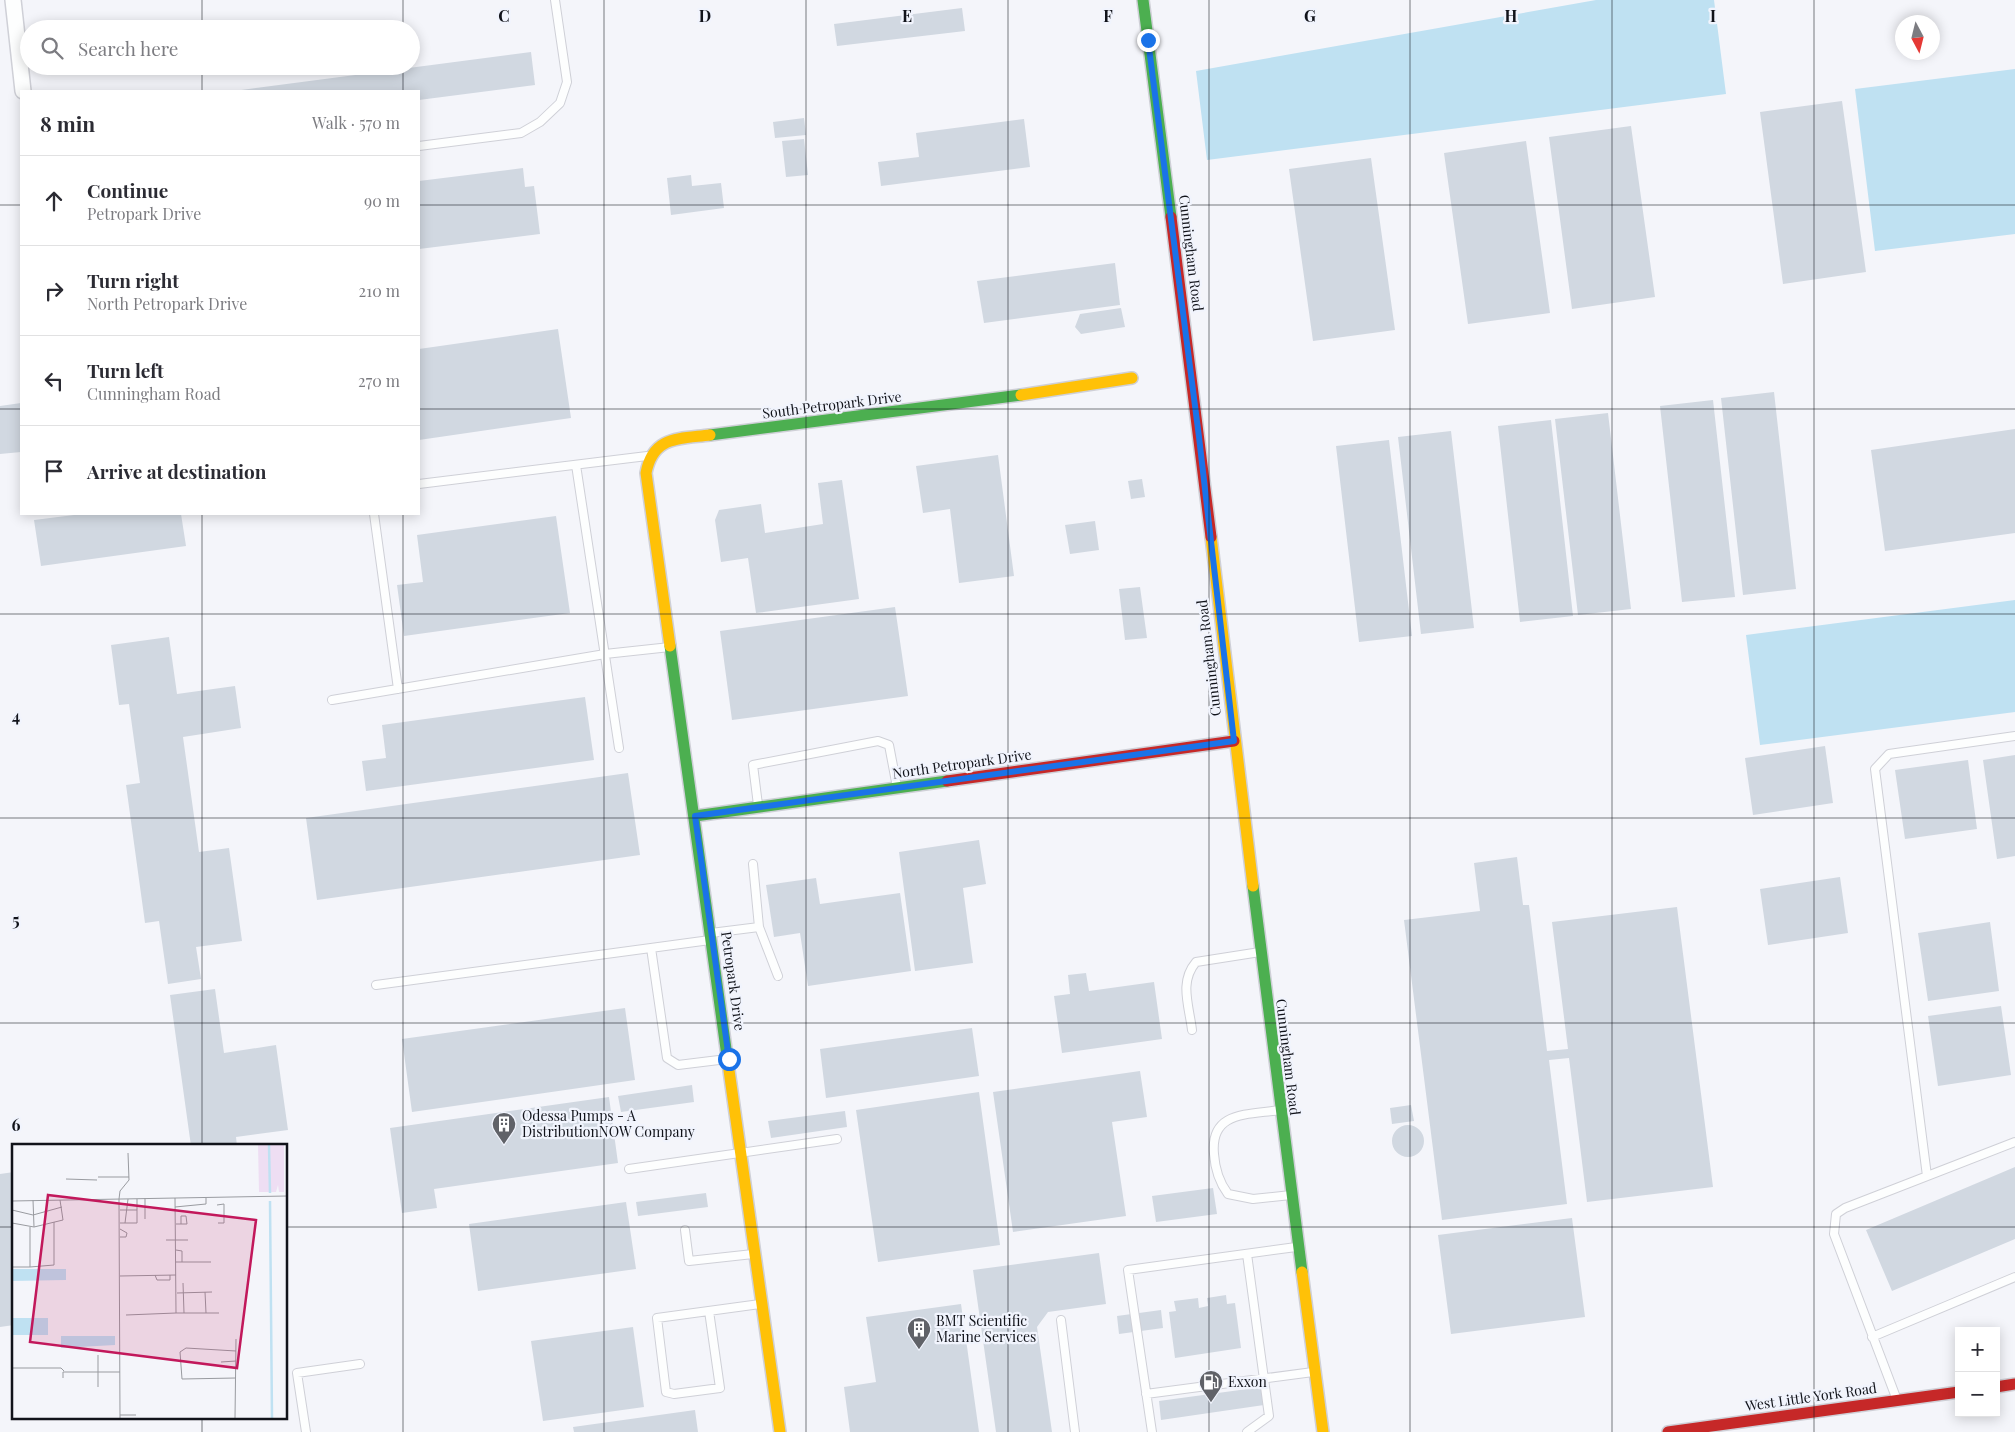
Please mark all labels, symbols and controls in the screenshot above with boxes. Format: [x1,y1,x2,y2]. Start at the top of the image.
text: C [498,5,510,26]
text: D [699,5,711,26]
text: E [902,5,912,26]
text: F [1103,5,1113,26]
text: G [1304,5,1316,26]
text: H [1505,5,1518,26]
text: I [1710,5,1716,26]
north arrow [1895,15,1940,60]
search box [20,20,420,75]
route end [1137,29,1160,52]
icon: search [38,34,66,62]
text: Search here [78,35,178,61]
text: 8 min [40,109,95,137]
text: Walk · 570 m [312,112,400,133]
text: Continue [87,177,168,203]
icon: ahead [40,187,68,215]
text: 90 m [364,190,400,211]
street label: Cunningham Road [1175,194,1208,312]
text: Petropark Drive [87,203,201,224]
text: Turn right [87,267,179,293]
icon: right [40,277,68,305]
text: 210 m [359,280,400,301]
text: North Petropark Drive [87,293,247,314]
text: Turn left [87,357,164,383]
icon: left [40,367,68,395]
text: 270 m [358,370,400,391]
text: Cunningham Road [87,383,221,404]
street label: South Petropark Drive [761,387,903,422]
icon: arrive [40,457,68,485]
text: Arrive at destination [87,458,267,484]
street label: Cunningham Road [1192,599,1225,717]
text: 4 [12,705,20,726]
street label: North Petropark Drive [891,744,1033,783]
text: 5 [12,909,20,930]
street label: Petropark Drive [717,930,750,1032]
street label: Cunningham Road [1272,998,1305,1116]
route start [718,1048,741,1071]
place label: Odessa Pumps - A DistributionNOW Company [522,1106,695,1141]
building icon: Odessa Pumps - A DistributionNOW Company [491,1111,517,1145]
text: 6 [12,1114,21,1135]
inset map [12,1144,288,1420]
place label: BMT Scientific Marine Services [936,1311,1036,1346]
building icon: BMT Scientific Marine Services [906,1316,932,1350]
map controls [1955,1327,2000,1417]
button: + [1955,1327,2000,1372]
fuel station icon: Exxon [1198,1369,1224,1403]
place label: Exxon [1228,1372,1267,1391]
button: − [1955,1372,2000,1417]
street label: West Little York Road [1743,1378,1878,1415]

